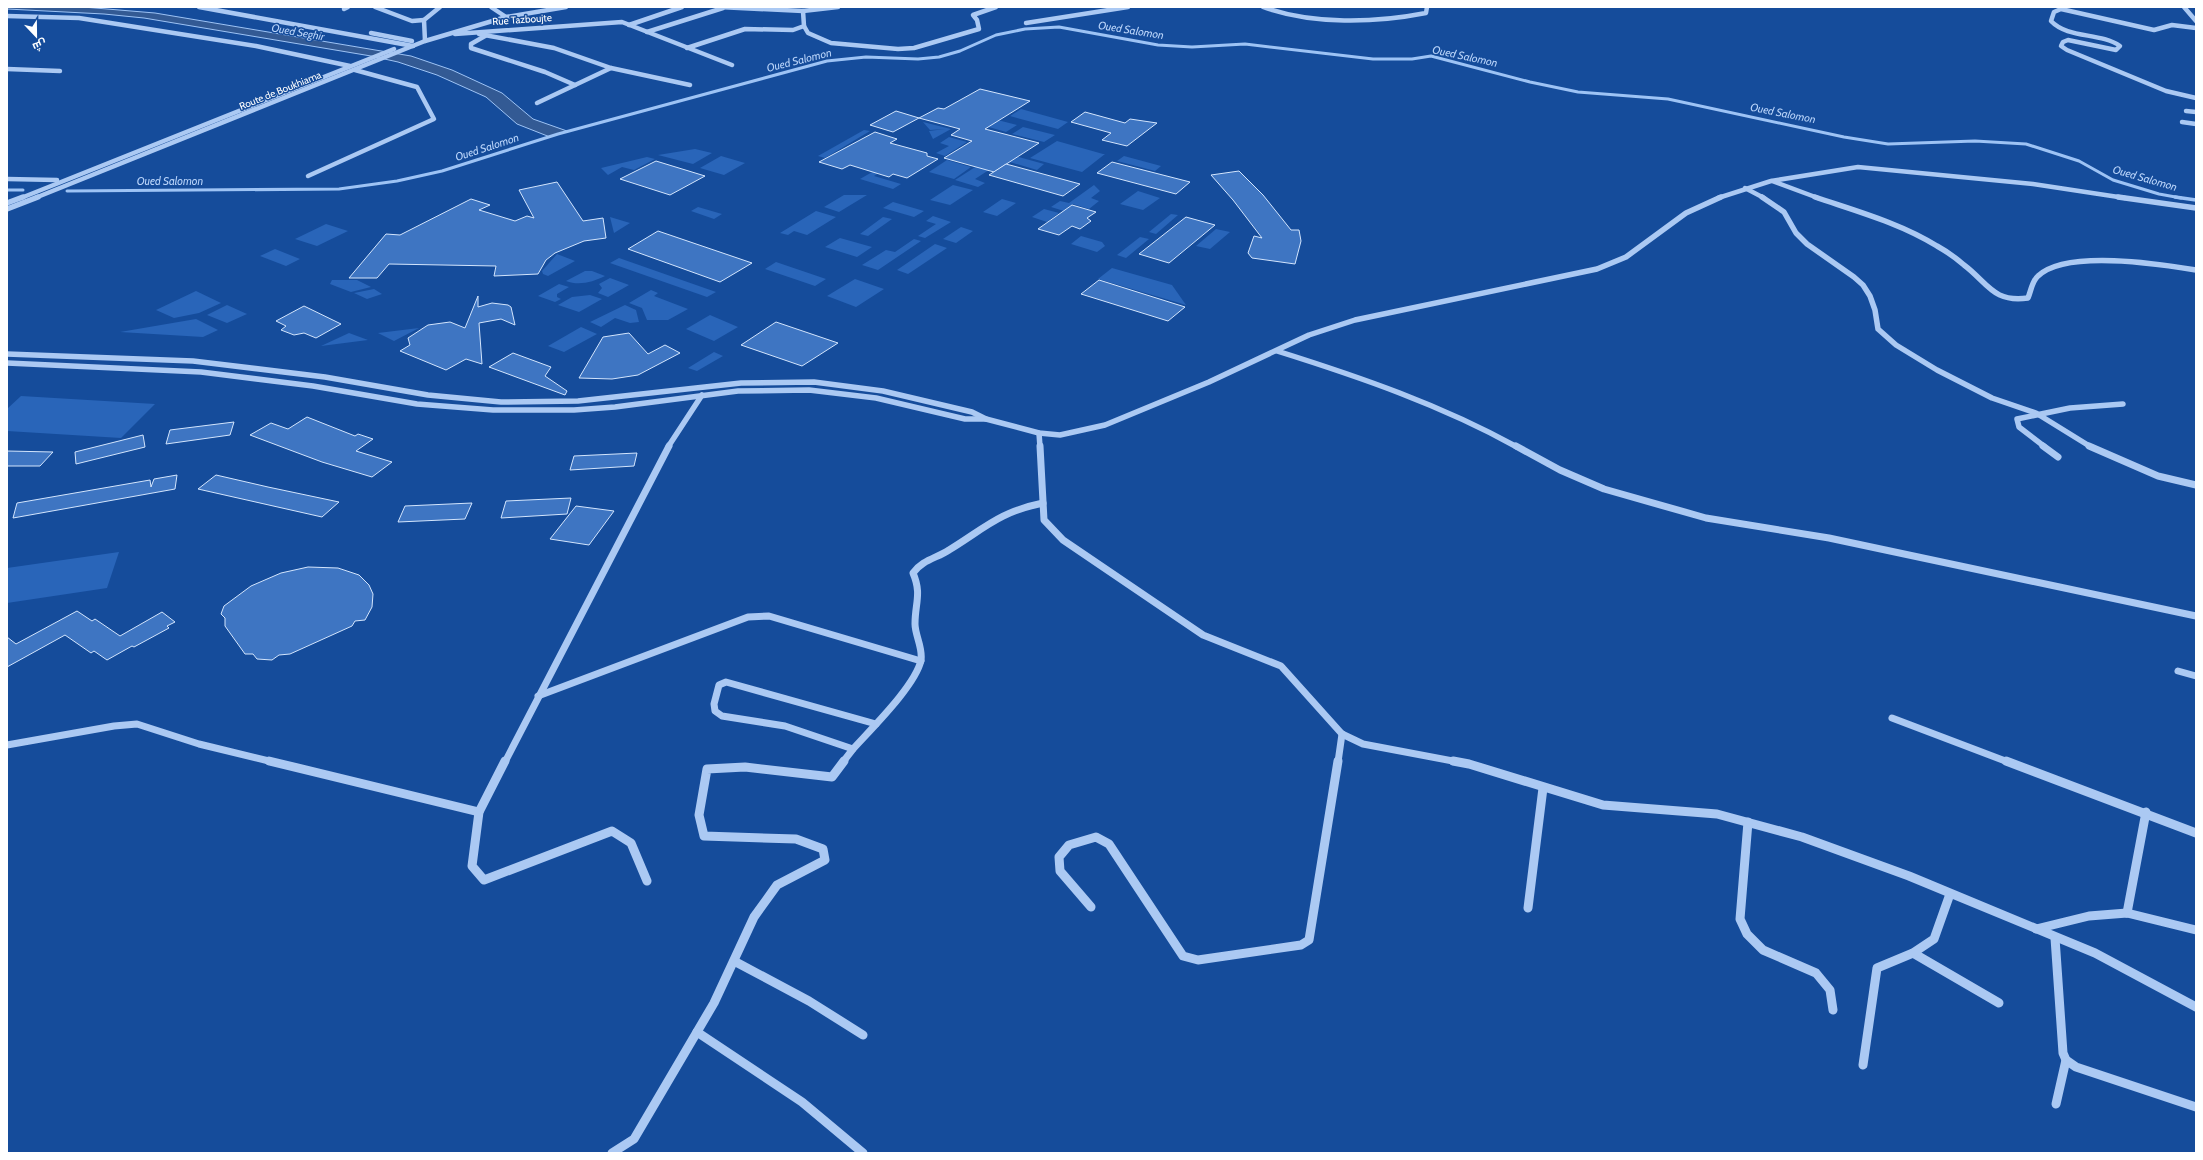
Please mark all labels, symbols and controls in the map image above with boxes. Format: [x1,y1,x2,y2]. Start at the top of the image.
street label: Rue Tazboujte [492,11,552,28]
north arrow [16,16,56,56]
water label: Oued Salomon [1097,18,1165,42]
water label: Oued Seghir [270,20,326,44]
text: ش [31,36,49,54]
water label: Oued Salomon [1431,42,1499,70]
water label: Oued Salomon [765,45,833,75]
street label: Route de Boukhiama [237,68,323,113]
water label: Oued Salomon [1749,100,1817,126]
water label: Oued Salomon [453,130,521,164]
water label: Oued Salomon [2111,162,2179,194]
water label: Oued Salomon [137,174,203,188]

